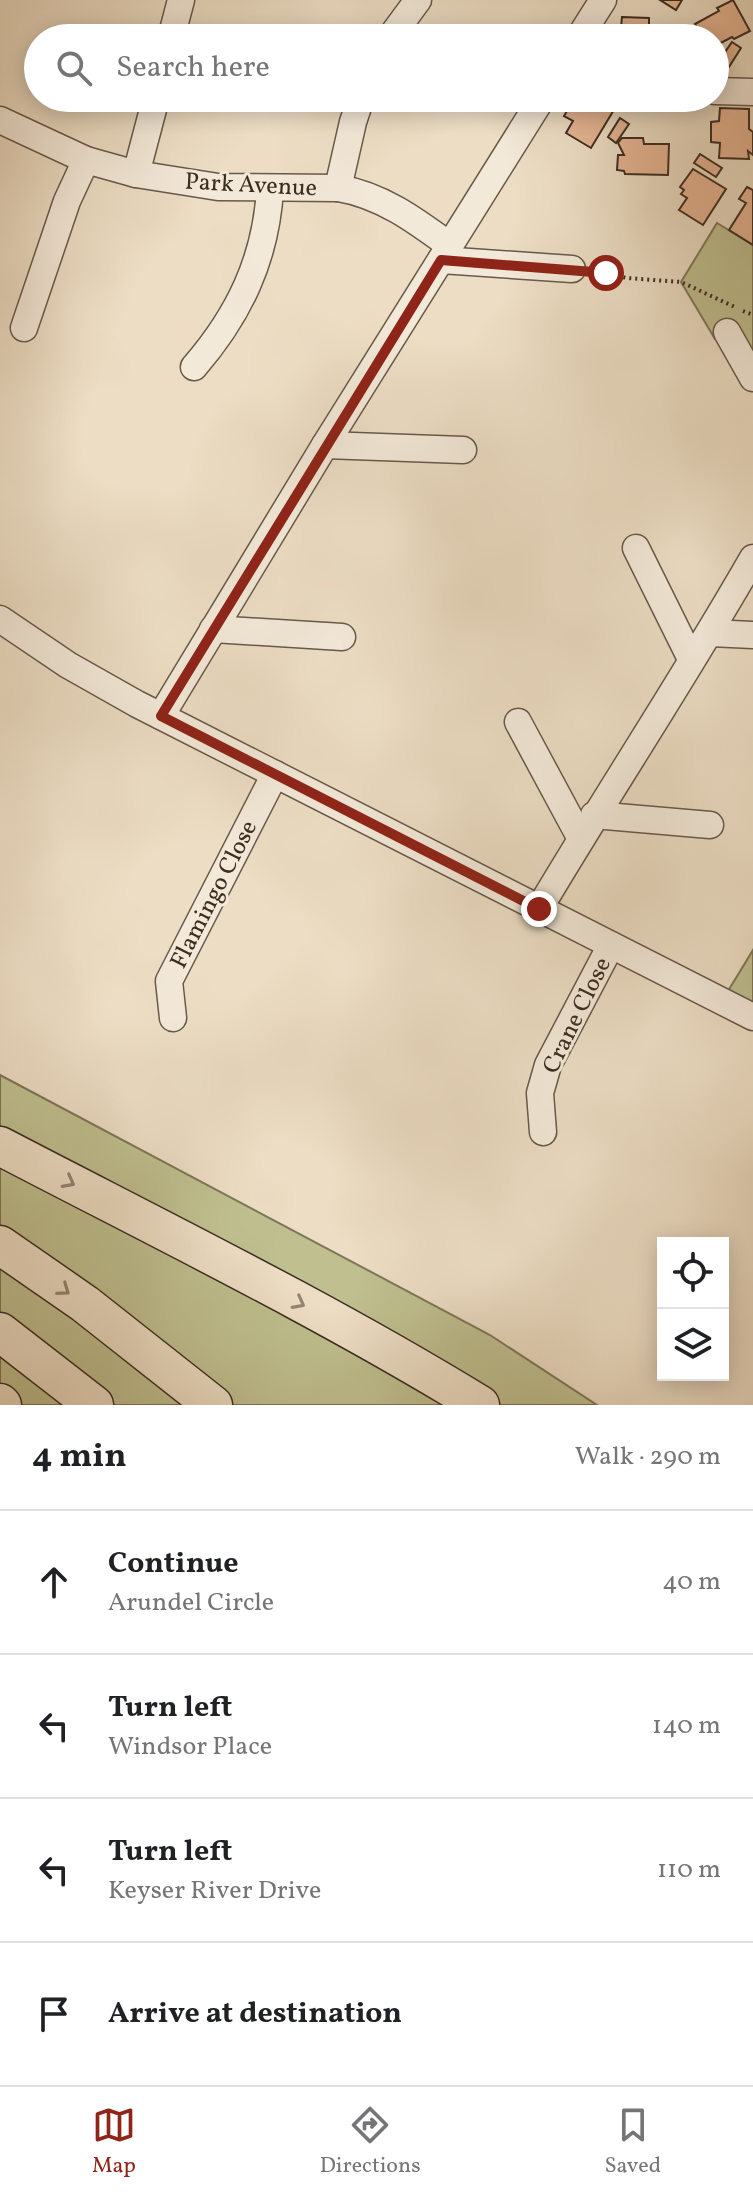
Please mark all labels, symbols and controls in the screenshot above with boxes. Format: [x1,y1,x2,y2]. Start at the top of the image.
search box [24,24,729,112]
icon: search [52,46,96,90]
text: Search here [116,47,270,89]
street label: Park Avenue [184,166,318,206]
route start [588,255,624,291]
street label: Flamingo Close [163,815,267,975]
route end [521,891,557,927]
street label: Crane Close [535,952,621,1080]
one-way arrow [61,1173,75,1188]
map controls [657,1237,729,1381]
button: locate [657,1237,729,1309]
one-way arrow [55,1280,69,1295]
one-way arrow [291,1293,306,1308]
button: layers [657,1309,729,1381]
text: 4 min [32,1434,127,1481]
text: Walk · 290 m [575,1439,721,1475]
text: Continue [108,1543,239,1585]
icon: ahead [32,1560,76,1604]
text: 40 m [662,1564,721,1600]
text: Arundel Circle [108,1585,274,1621]
text: Turn left [108,1687,232,1729]
icon: left [32,1704,76,1748]
text: 140 m [652,1708,721,1744]
text: Windsor Place [108,1729,272,1765]
text: Turn left [108,1831,232,1873]
icon: left [32,1848,76,1892]
text: 110 m [657,1852,721,1888]
text: Keyser River Drive [108,1873,321,1909]
icon: arrive [32,1992,76,2036]
text: Arrive at destination [108,1993,402,2035]
tab: Map [92,2103,136,2182]
tab: Directions [320,2103,421,2182]
tab: Saved [604,2103,661,2182]

